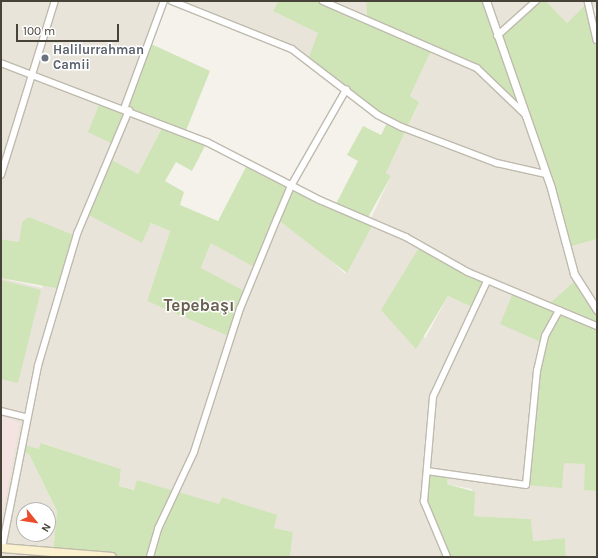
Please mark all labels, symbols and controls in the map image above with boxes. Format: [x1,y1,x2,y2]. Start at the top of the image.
scale bar [18,16,121,42]
text: 100 m [23,24,55,38]
place label: Halilurrahman Camii [53,43,144,74]
marker: Halilurrahman Camii [40,53,50,63]
district label: Tepebaşı [164,296,234,316]
north arrow [16,502,56,542]
text: N [38,521,54,534]

